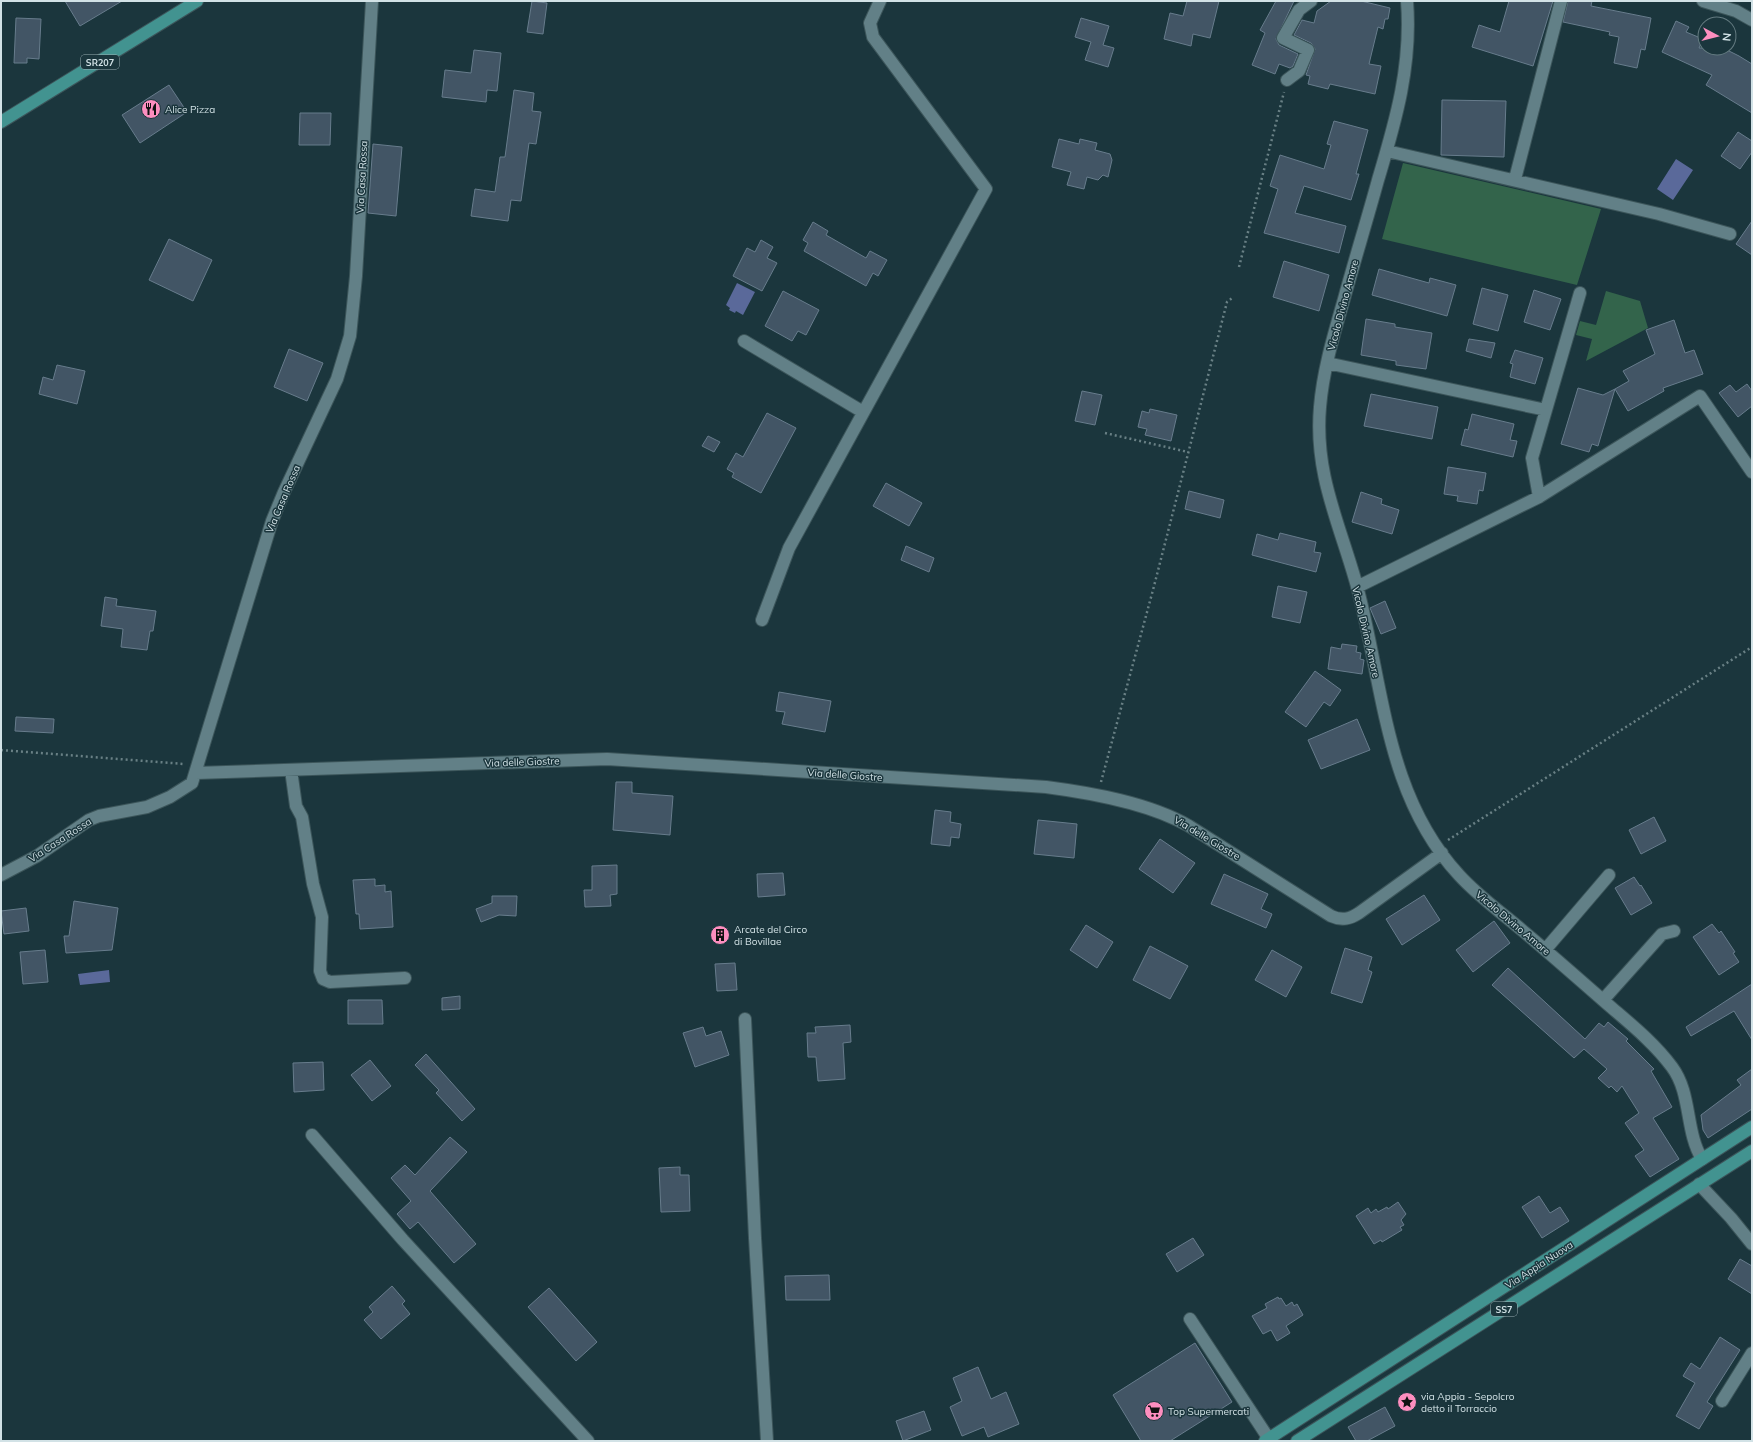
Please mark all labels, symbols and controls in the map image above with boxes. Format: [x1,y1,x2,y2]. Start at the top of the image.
north arrow [1697,16,1737,56]
text: N [1719,32,1734,42]
road number: SR207 [81,55,119,69]
restaurant icon: Alice Pizza [140,98,162,120]
place label: Alice Pizza [165,103,215,116]
street label: Via Casa Rossa [354,140,370,214]
street label: Vicolo Divino Amore [1325,258,1361,352]
street label: Via Casa Rossa [263,463,303,535]
street label: Vicolo Divino Amore [1349,585,1383,679]
street label: Via delle Giostre [484,754,560,770]
street label: Via delle Giostre [807,766,883,784]
street label: Via delle Giostre [1171,813,1243,863]
street label: Via Casa Rossa [26,815,94,865]
street label: Vicolo Divino Amore [1473,888,1553,958]
place label: Arcate del Circo di Bovillae [734,923,807,948]
building icon: Arcate del Circo di Bovillae [709,924,731,946]
street label: Via Appia Nuova [1503,1238,1575,1292]
road number: SS7 [1491,1302,1517,1316]
place label: via Appia - Sepolcro detto il Torraccio [1421,1390,1515,1415]
place icon: via Appia - Sepolcro detto il Torraccio [1396,1391,1418,1413]
supermarket icon: Top Supermercati [1143,1400,1165,1422]
place label: Top Supermercati [1168,1405,1249,1418]

